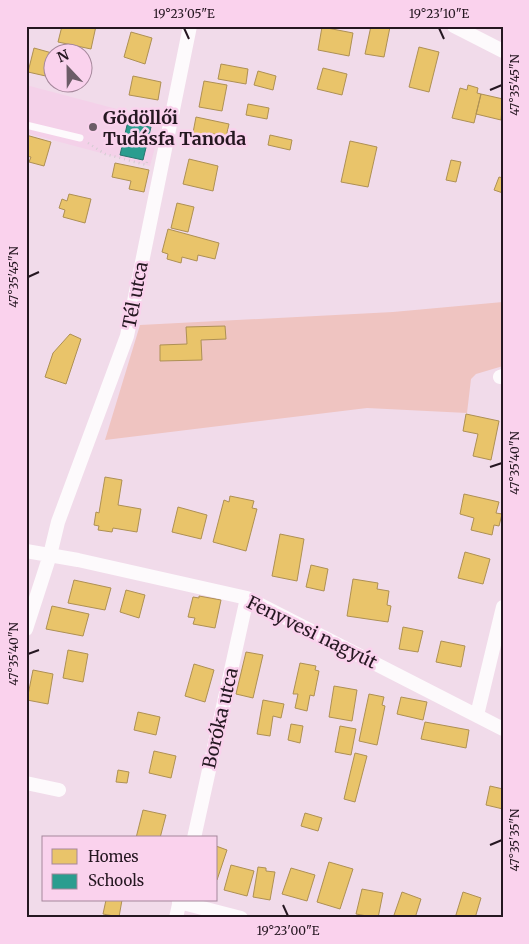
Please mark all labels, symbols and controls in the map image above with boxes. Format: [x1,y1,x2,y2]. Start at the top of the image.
text: 19°23'05"E [153,6,215,21]
text: 19°23'10"E [409,6,469,21]
north arrow [42,42,92,92]
text: N [55,46,72,66]
text: 47°35'45"N [507,53,522,116]
place label: Gödöllői Tudásfa Tanoda [103,106,246,150]
marker: Gödöllői Tudásfa Tanoda [87,121,99,133]
text: 47°35'45"N [6,245,21,308]
street label: Tél utca [117,259,153,330]
text: 47°35'40"N [507,431,522,495]
street label: Fenyvesi nagyút [243,590,381,674]
text: 47°35'40"N [6,622,21,686]
street label: Boróka utca [197,665,243,771]
text: 47°35'35"N [507,808,522,871]
legend [42,836,218,902]
text: Homes [88,847,139,866]
text: Schools [88,871,144,890]
text: 19°23'00"E [257,923,320,938]

